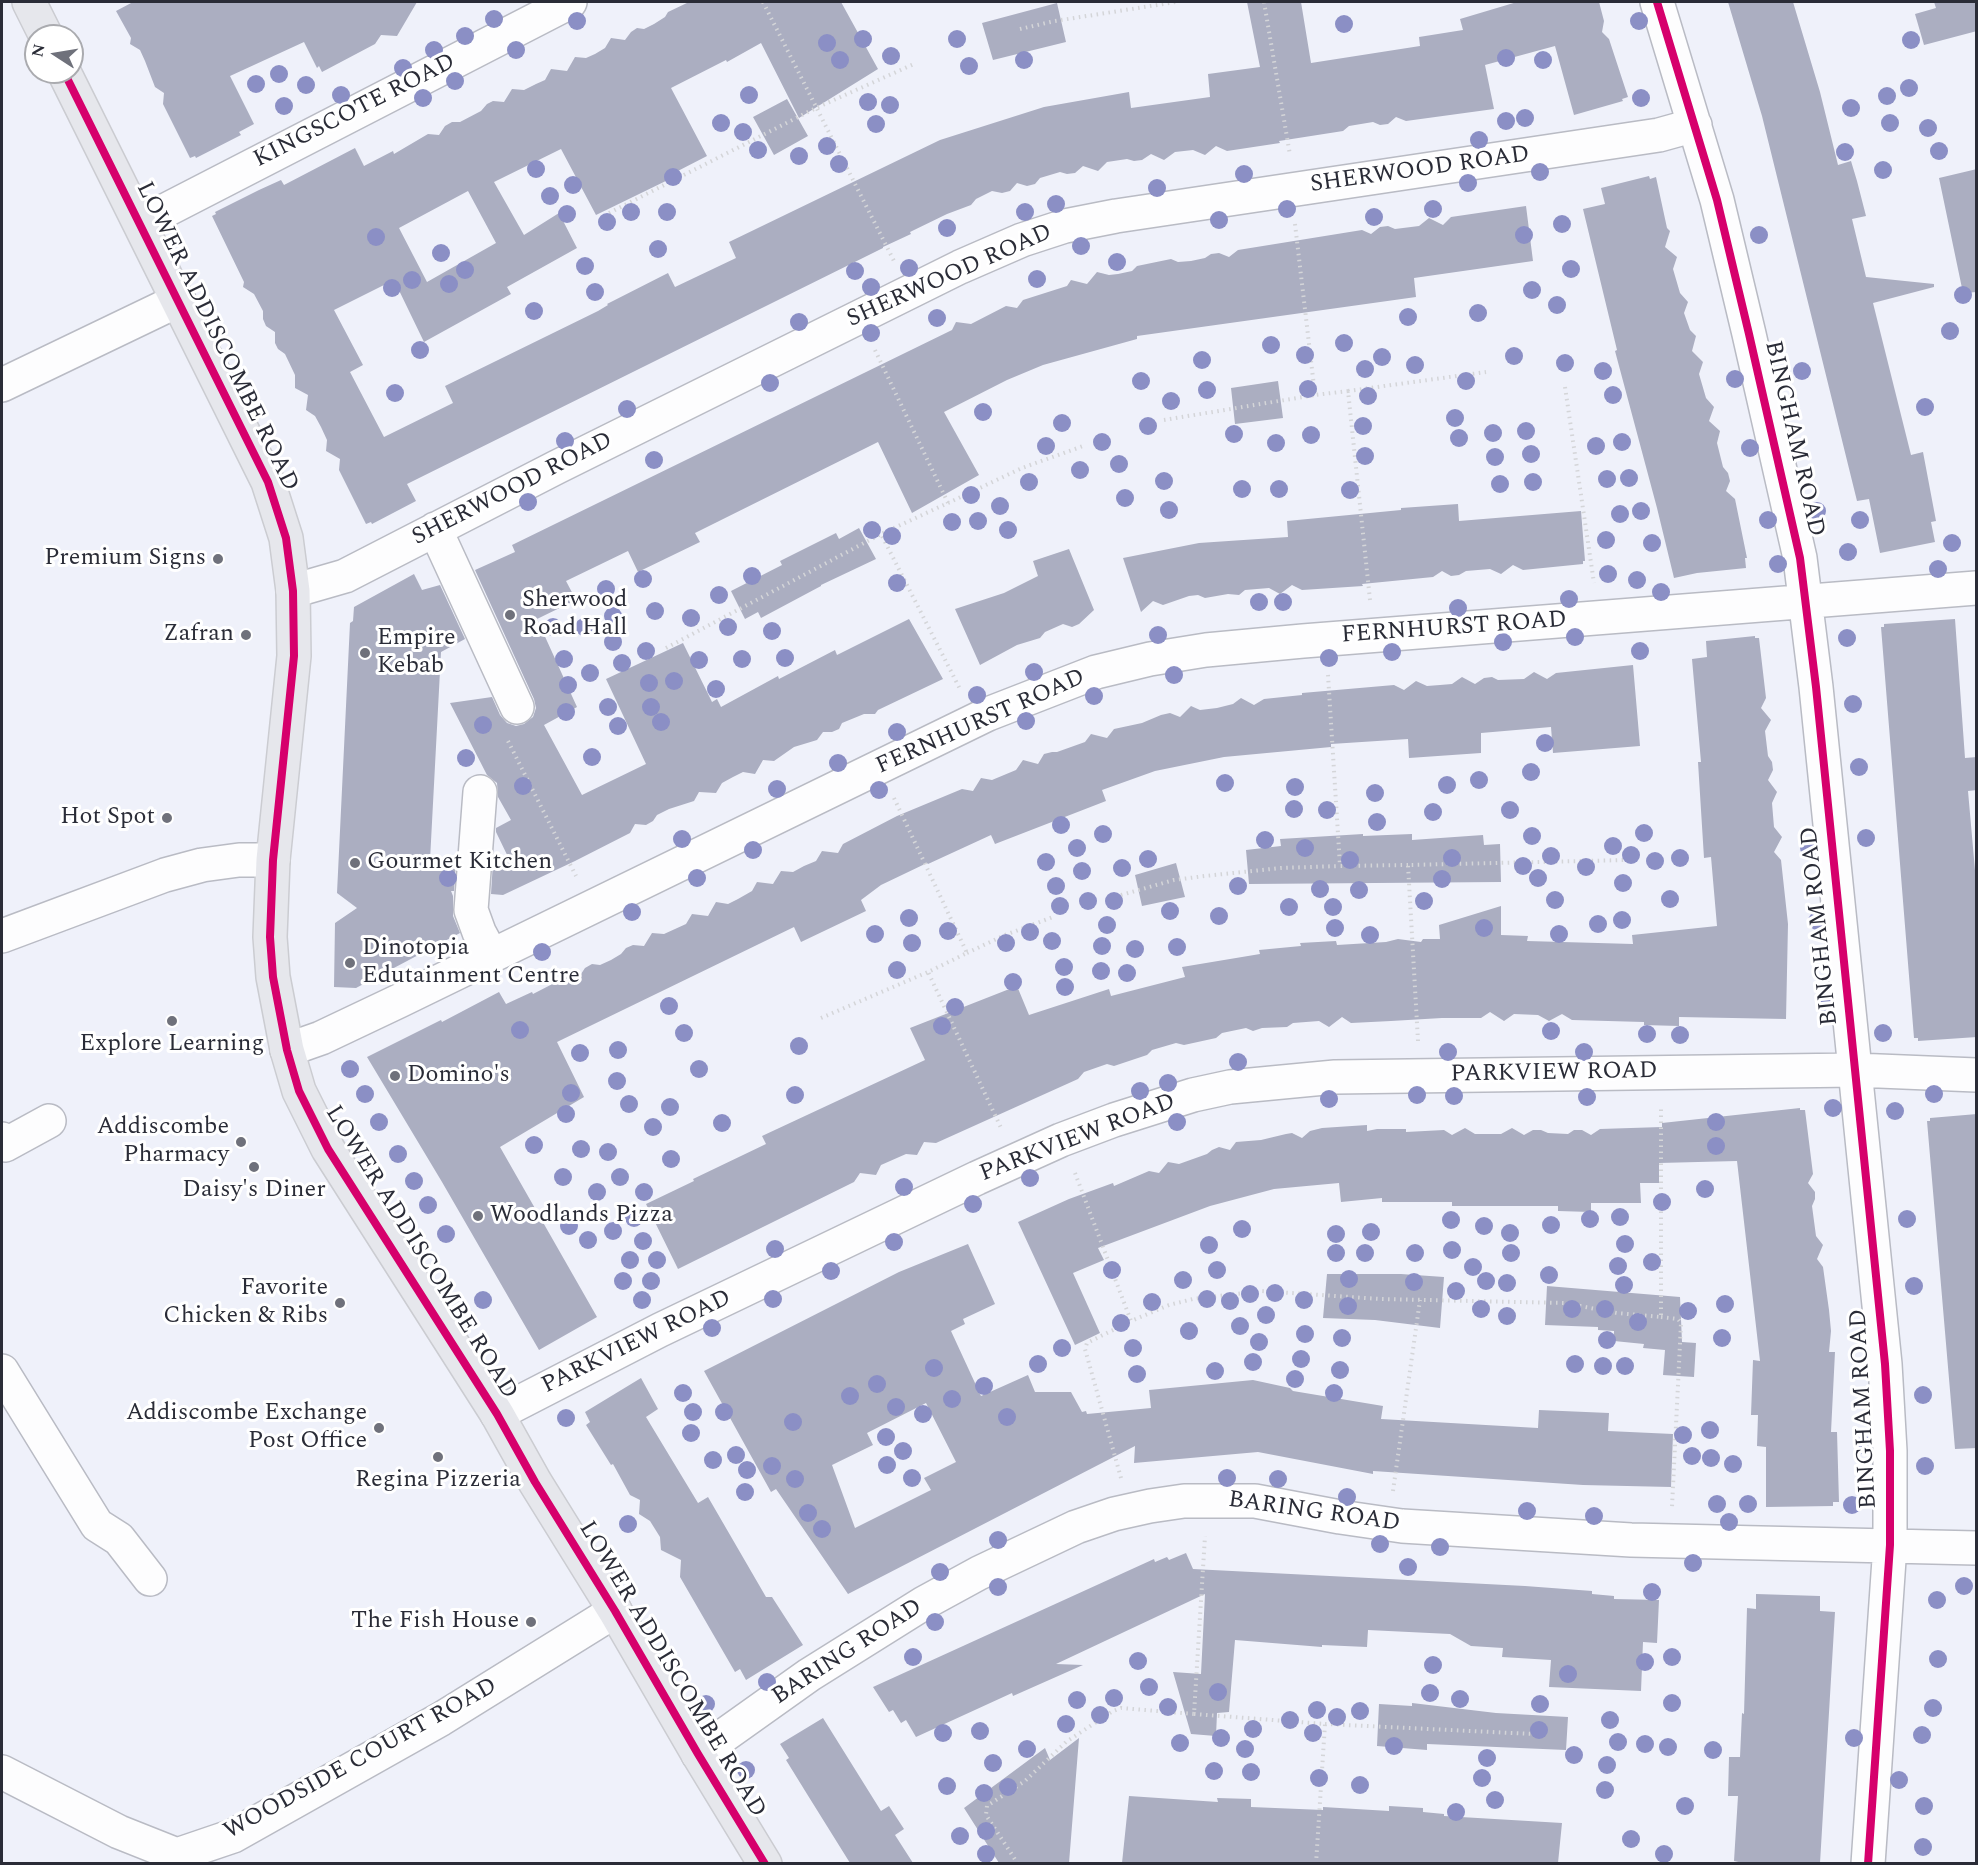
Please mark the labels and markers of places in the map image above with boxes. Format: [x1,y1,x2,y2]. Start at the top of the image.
place label: Premium Signs [44,545,206,573]
marker: Premium Signs [211,552,225,566]
place label: Sherwood Road Hall [522,587,628,643]
marker: Sherwood Road Hall [503,608,517,622]
place label: Zafran [163,621,234,649]
place label: Empire Kebab [377,625,456,681]
marker: Zafran [239,628,253,642]
marker: Empire Kebab [358,646,372,660]
place label: Hot Spot [60,804,155,832]
marker: Hot Spot [160,811,174,825]
place label: Gourmet Kitchen [367,849,552,877]
marker: Gourmet Kitchen [348,856,362,870]
place label: Dinotopia Edutainment Centre [362,935,580,991]
marker: Dinotopia Edutainment Centre [343,956,357,970]
marker: Explore Learning [165,1014,179,1028]
place label: Explore Learning [80,1031,264,1059]
place label: Domino's [407,1062,510,1090]
marker: Domino's [388,1069,402,1083]
place label: Addiscombe Pharmacy [97,1114,229,1170]
marker: Addiscombe Pharmacy [234,1135,248,1149]
marker: Daisy's Diner [247,1160,261,1174]
place label: Daisy's Diner [182,1177,326,1205]
place label: Woodlands Pizza [490,1202,673,1230]
marker: Woodlands Pizza [471,1209,485,1223]
place label: Favorite Chicken & Ribs [163,1275,328,1331]
marker: Favorite Chicken & Ribs [333,1296,347,1310]
place label: Addiscombe Exchange Post Office [126,1400,367,1456]
marker: Addiscombe Exchange Post Office [372,1421,386,1435]
marker: Regina Pizzeria [431,1450,445,1464]
place label: Regina Pizzeria [355,1467,521,1495]
place label: The Fish House [351,1608,519,1636]
marker: The Fish House [524,1615,538,1629]

